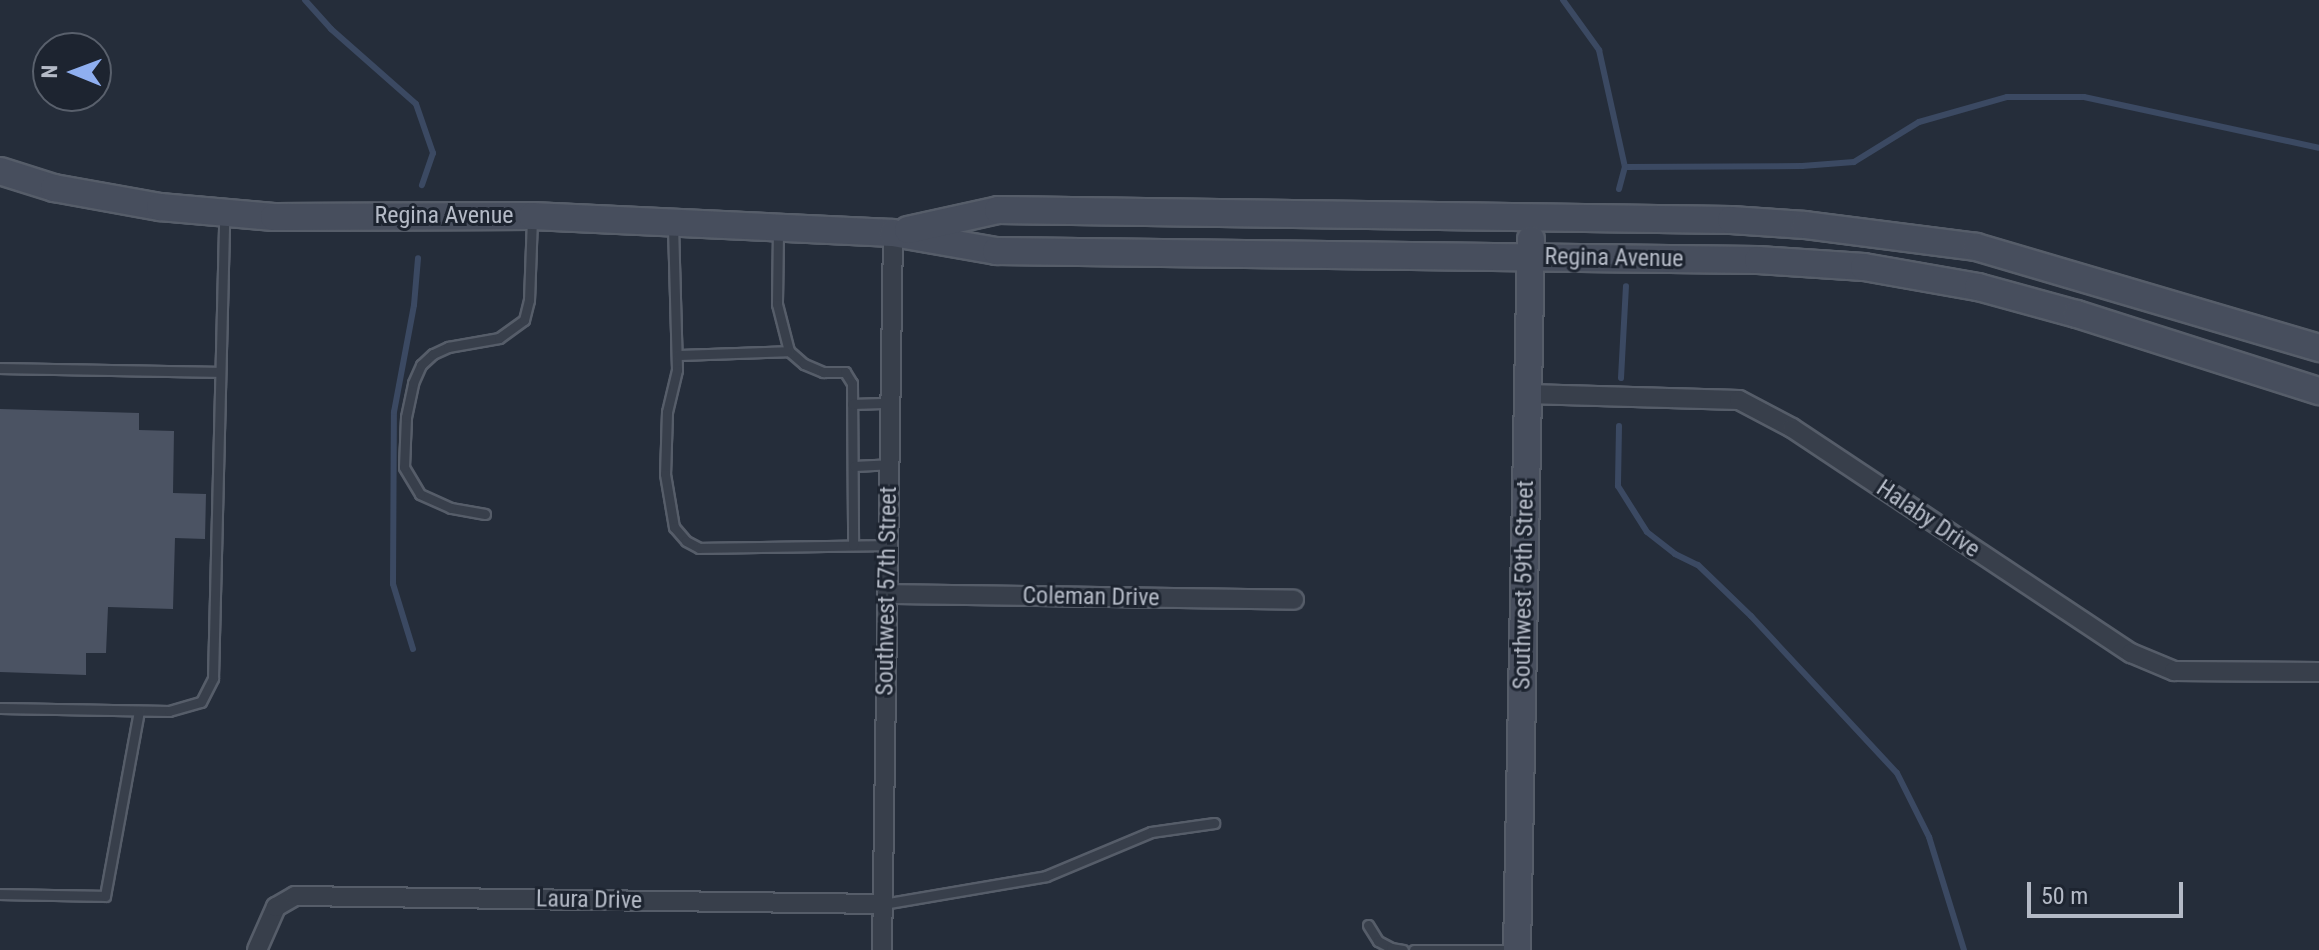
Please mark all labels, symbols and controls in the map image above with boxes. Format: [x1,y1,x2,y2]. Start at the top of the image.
north arrow [32,32,112,112]
text: N [37,65,62,79]
street label: Regina Avenue [374,202,514,230]
street label: Regina Avenue [1544,242,1684,274]
street label: Halaby Drive [1871,474,1985,564]
street label: Southwest 59th Street [1508,480,1540,690]
street label: Southwest 57th Street [871,486,903,696]
street label: Coleman Drive [1022,581,1160,613]
scale bar [2031,866,2187,916]
text: 50 m [2041,882,2088,910]
street label: Laura Drive [536,885,642,915]

